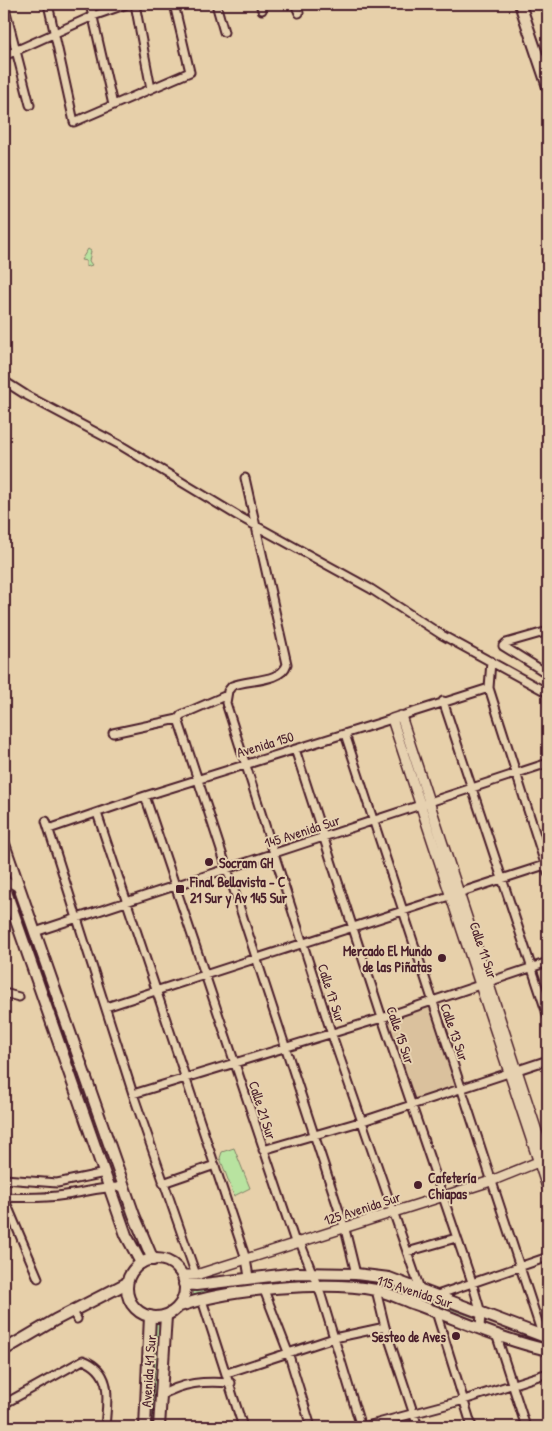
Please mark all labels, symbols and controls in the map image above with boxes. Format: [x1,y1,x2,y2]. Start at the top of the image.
street label: Avenida 150 [234,726,296,762]
street label: 145 Avenida Sur [262,810,343,852]
place label: Socram GH [219,853,274,872]
marker: Socram GH [203,856,215,868]
place label: Final Bellavista - C 21 Sur y Av 145 Sur [189,872,288,909]
marker: Final Bellavista - C 21 Sur y Av 145 Sur [174,883,186,895]
street label: Calle 11 Sur [465,919,503,981]
place label: Mercado El Mundo de las Piñatas [343,941,433,976]
marker: Mercado El Mundo de las Piñatas [436,952,448,964]
street label: Calle 17 Sur [314,961,351,1025]
street label: Calle 13 Sur [436,1001,474,1064]
street label: Calle 15 Sur [382,1004,420,1067]
street label: Calle 21 Sur [245,1078,282,1142]
place label: Cafetería Chiapas [428,1168,477,1205]
marker: Cafetería Chiapas [412,1179,424,1191]
street label: 125 Avenida Sur [321,1186,403,1229]
street label: 115 Avenida Sur [375,1270,456,1312]
place label: Sesteo de Aves [372,1327,447,1346]
marker: Sesteo de Aves [450,1330,462,1342]
street label: Avenida 41 Sur [136,1334,160,1408]

